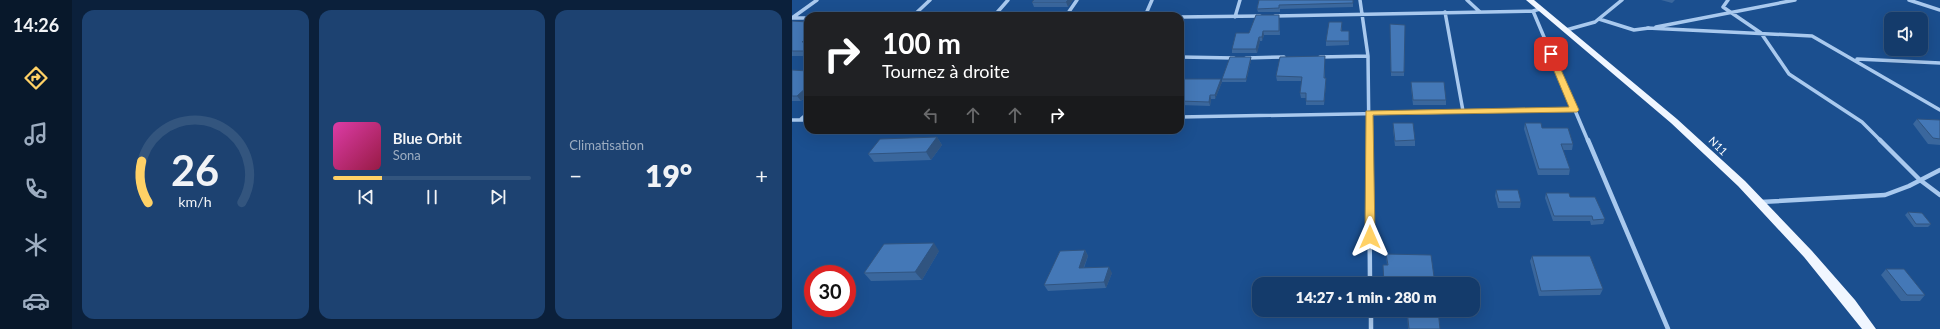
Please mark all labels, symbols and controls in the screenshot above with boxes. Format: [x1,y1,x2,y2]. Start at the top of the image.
map controls [1884,12,1928,56]
button: sound [1884,12,1928,56]
text: 14:26 [13,14,59,36]
text: 100 m [882,26,961,60]
icon: right [816,28,868,80]
pin [1534,37,1568,71]
icon: arrive [1540,43,1562,65]
text: Tournez à droite [882,60,1010,82]
icon: directions [22,64,50,92]
icon: left [920,104,942,126]
icon: ahead [962,104,984,126]
icon: ahead [1004,104,1026,126]
icon: right [1046,104,1068,126]
icon: music [22,120,50,148]
text: Blue Orbit [393,129,462,147]
street label: N11 [1706,134,1730,158]
text: Climatisation [569,137,644,153]
text: 26 [171,144,219,194]
text: Sona [393,147,421,163]
text: 19° [645,157,692,193]
text: − [569,162,582,189]
text: + [755,162,768,189]
icon: phone [22,175,50,203]
icon: previous [355,186,377,208]
icon: pause [421,186,443,208]
icon: next [487,186,509,208]
text: km/h [179,192,212,209]
position arrow [1349,216,1391,258]
icon: climate [22,231,50,259]
speed limit sign: 30 [804,265,856,317]
icon: car [22,287,50,315]
text: 14:27 · 1 min · 280 m [1295,288,1437,306]

